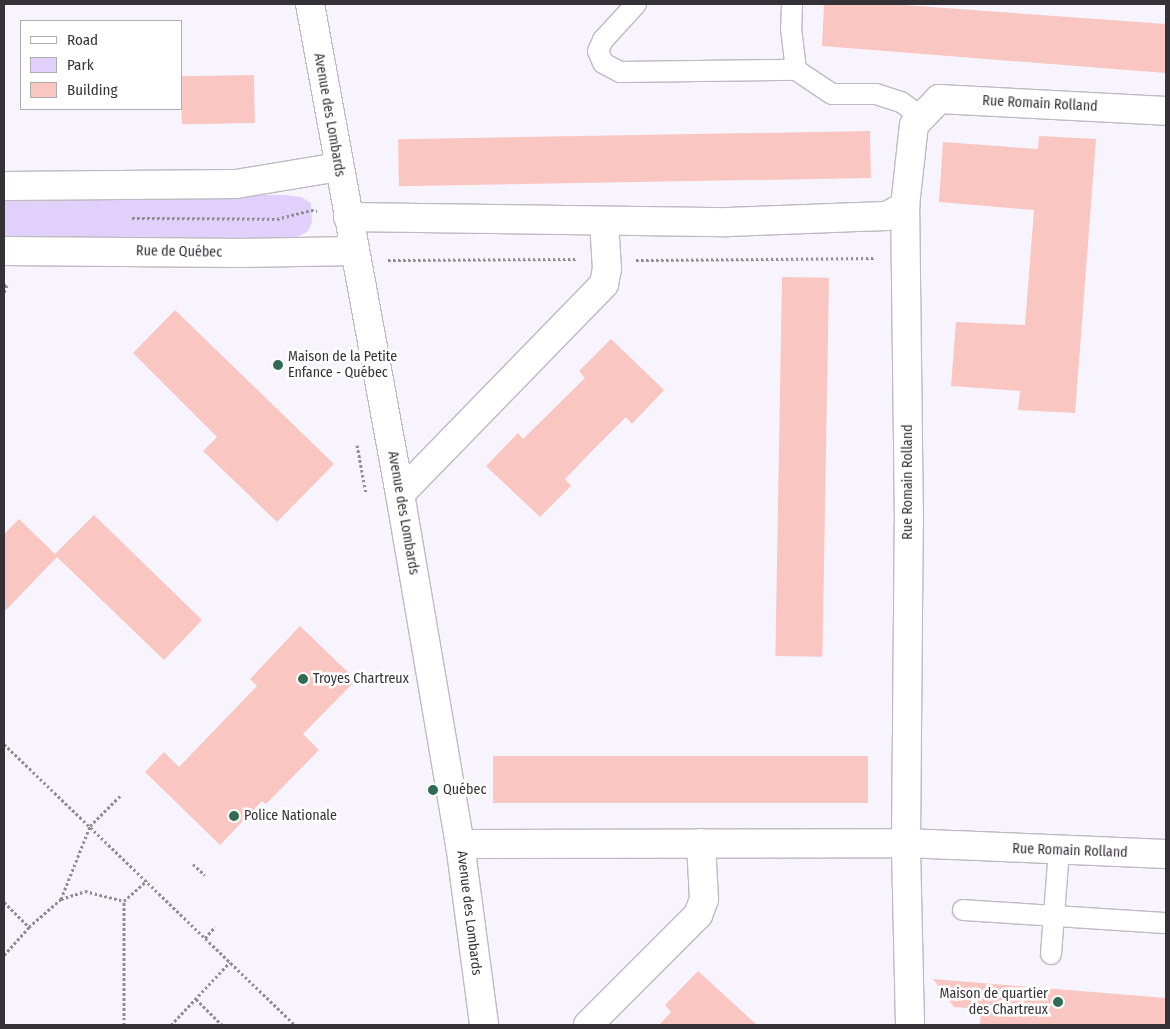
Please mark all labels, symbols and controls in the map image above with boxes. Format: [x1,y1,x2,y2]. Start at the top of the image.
legend [20,20,182,110]
text: Road [67,31,98,49]
street label: Avenue des Lombards [310,52,348,178]
text: Park [67,56,94,74]
text: Building [67,81,118,99]
street label: Rue Romain Rolland [982,93,1098,115]
street label: Rue de Québec [136,243,222,261]
place label: Maison de la Petite Enfance - Québec [288,349,397,382]
marker: Maison de la Petite Enfance - Québec [272,359,284,371]
street label: Rue Romain Rolland [900,424,916,540]
street label: Avenue des Lombards [384,450,422,576]
place label: Troyes Chartreux [313,671,409,687]
marker: Troyes Chartreux [297,673,309,685]
place label: Québec [443,782,486,798]
marker: Québec [427,784,439,796]
place label: Police Nationale [244,808,337,824]
marker: Police Nationale [228,810,240,822]
street label: Rue Romain Rolland [1012,841,1128,861]
street label: Avenue des Lombards [453,850,485,976]
place label: Maison de quartier des Chartreux [939,986,1048,1019]
marker: Maison de quartier des Chartreux [1052,996,1064,1008]

